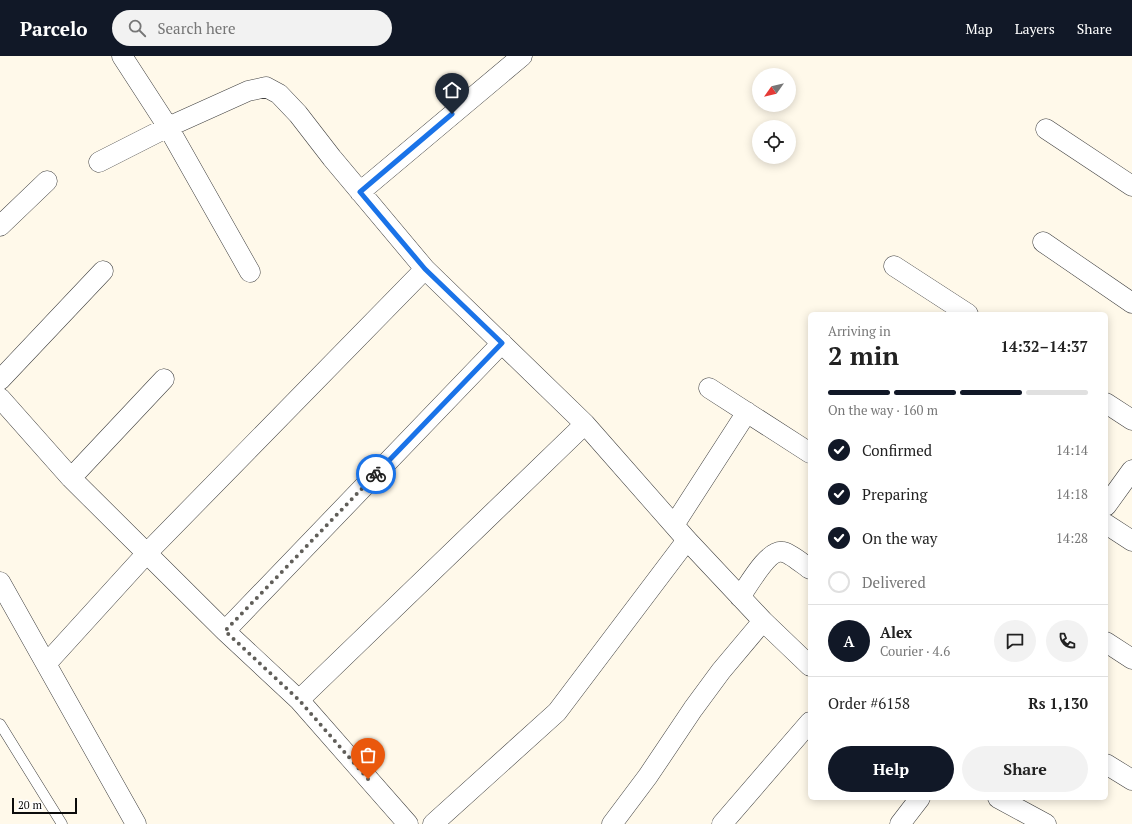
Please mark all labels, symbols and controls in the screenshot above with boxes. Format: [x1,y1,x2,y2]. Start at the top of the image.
search box [112,10,392,46]
text: Parcelo [20,16,88,41]
icon: search [126,17,148,39]
text: Search here [158,18,236,38]
text: Map [966,19,993,38]
text: Layers [1015,19,1055,38]
text: Share [1077,19,1112,38]
north arrow [752,68,796,112]
map controls [752,68,796,164]
pin [435,73,469,114]
icon: home [441,79,463,101]
button: locate [752,120,796,164]
text: Arriving in [828,322,891,340]
text: 14:32–14:37 [1001,336,1088,356]
text: 2 min [828,338,899,372]
text: On the way · 160 m [828,401,938,419]
icon: check [828,439,850,461]
text: Confirmed [862,440,932,460]
text: 14:14 [1056,441,1088,459]
courier [356,454,396,494]
icon: bike [365,463,387,485]
icon: check [828,483,850,505]
text: Preparing [862,484,927,504]
text: 14:18 [1056,485,1088,503]
icon: check [828,527,850,549]
text: On the way [862,528,937,548]
text: 14:28 [1056,529,1088,547]
text: Delivered [862,572,926,592]
button: chat [994,620,1036,662]
button: phone [1046,620,1088,662]
text: Alex [880,622,912,642]
text: A [844,631,854,651]
text: Courier · 4.6 [880,642,950,660]
text: Order #6158 [828,693,910,713]
text: Rs 1,130 [1028,693,1088,713]
pin [351,738,385,779]
icon: bag [357,744,379,766]
button: Help [828,746,954,792]
button: Share [962,746,1088,792]
scale bar [12,796,77,815]
text: 20 m [18,798,42,812]

